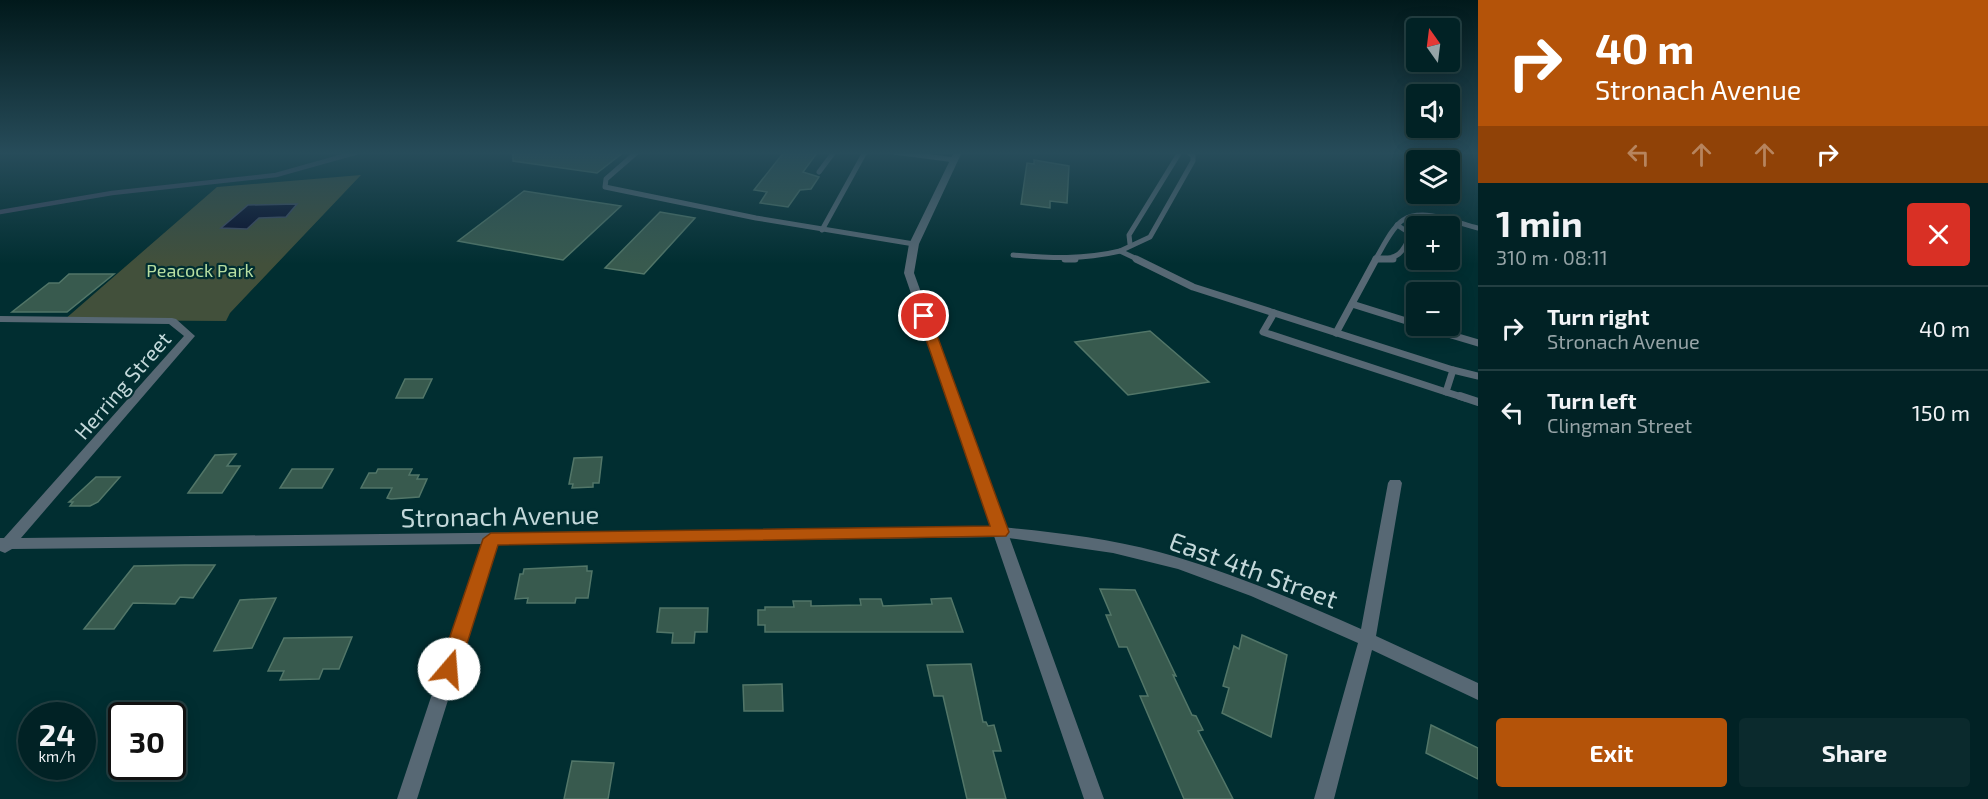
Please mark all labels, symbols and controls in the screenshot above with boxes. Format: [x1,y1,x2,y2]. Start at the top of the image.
north arrow [1406,18,1460,72]
map controls [1406,18,1460,336]
text: 40 m [1595,22,1694,72]
icon: right [1496,24,1574,102]
text: Stronach Avenue [1595,73,1801,105]
button: sound [1406,84,1460,138]
icon: left [1622,138,1655,171]
icon: ahead [1685,138,1718,171]
icon: ahead [1748,138,1781,171]
icon: right [1811,138,1844,171]
button: layers [1406,150,1460,204]
text: 1 min [1496,201,1583,244]
button: close [1907,203,1970,266]
button: + [1406,216,1460,270]
text: 310 m · 08:11 [1496,245,1608,269]
park label: Peacock Park [146,259,254,281]
button: − [1406,282,1460,336]
pin [898,290,949,341]
icon: arrive [907,299,940,332]
text: Turn right [1547,303,1649,329]
icon: right [1496,312,1529,345]
text: 40 m [1919,315,1970,341]
street label: Herring Street [69,326,175,444]
text: Stronach Avenue [1547,329,1700,353]
text: Turn left [1547,387,1636,413]
icon: left [1496,396,1529,429]
text: 150 m [1912,399,1970,425]
text: Clingman Street [1547,413,1692,437]
street label: Stronach Avenue [400,498,600,532]
street label: East 4th Street [1166,524,1342,614]
position arrow [417,637,481,701]
speed limit sign: 30 [108,702,186,780]
text: 24 [39,716,75,752]
button: Exit [1496,718,1727,787]
button: Share [1739,718,1970,787]
text: km/h [38,747,76,765]

